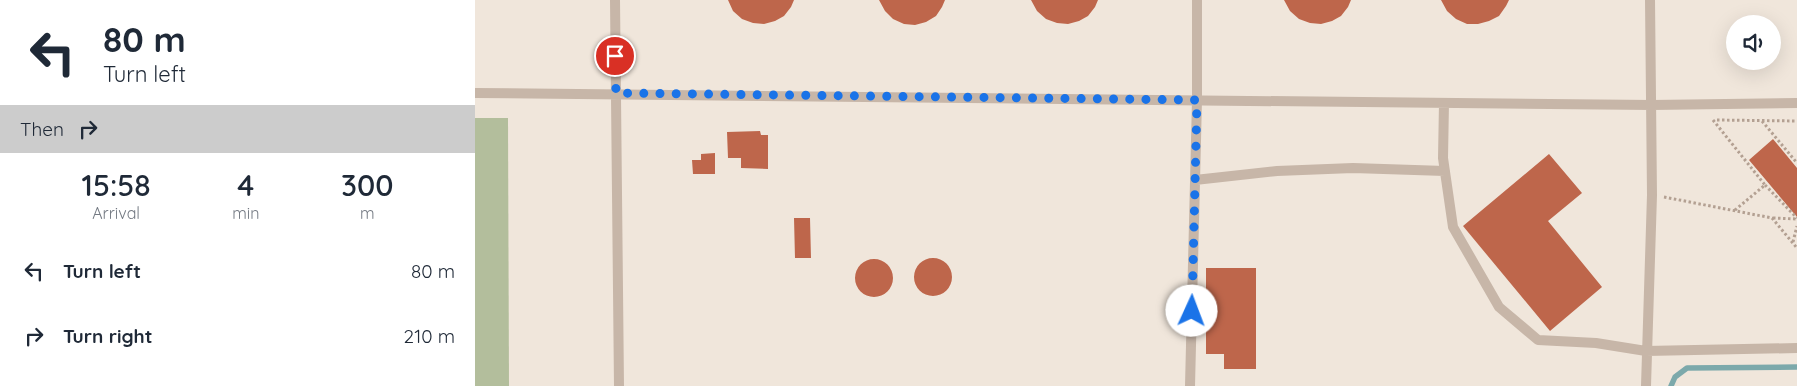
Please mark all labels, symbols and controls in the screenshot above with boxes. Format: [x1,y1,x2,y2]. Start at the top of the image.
map controls [1726,15,1781,70]
button: sound [1726,15,1781,70]
text: 80 m [103,17,186,61]
icon: left [20,20,85,85]
pin [594,35,636,77]
icon: arrive [601,42,629,70]
text: Turn left [103,60,186,88]
icon: right [74,115,102,143]
text: Then [20,117,64,141]
text: 15:58 [82,166,151,204]
text: 4 [237,166,254,204]
text: 300 [341,166,393,204]
text: Arrival [92,203,140,223]
text: min [232,203,259,223]
text: m [360,203,375,223]
icon: left [20,257,48,285]
text: Turn left [63,259,141,283]
text: 80 m [411,259,455,283]
position arrow [1165,284,1217,336]
icon: right [20,322,48,350]
text: Turn right [63,324,152,348]
text: 210 m [404,324,455,348]

